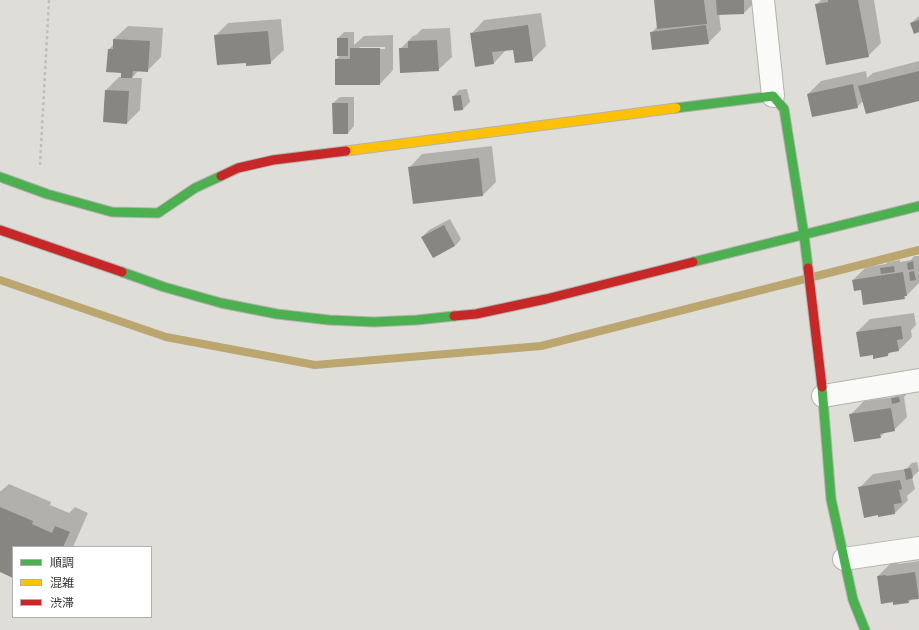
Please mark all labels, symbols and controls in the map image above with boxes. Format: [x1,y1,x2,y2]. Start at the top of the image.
legend [12,546,152,618]
text: 順調 [50,556,74,571]
text: 混雑 [50,576,74,591]
text: 渋滞 [50,596,74,611]

